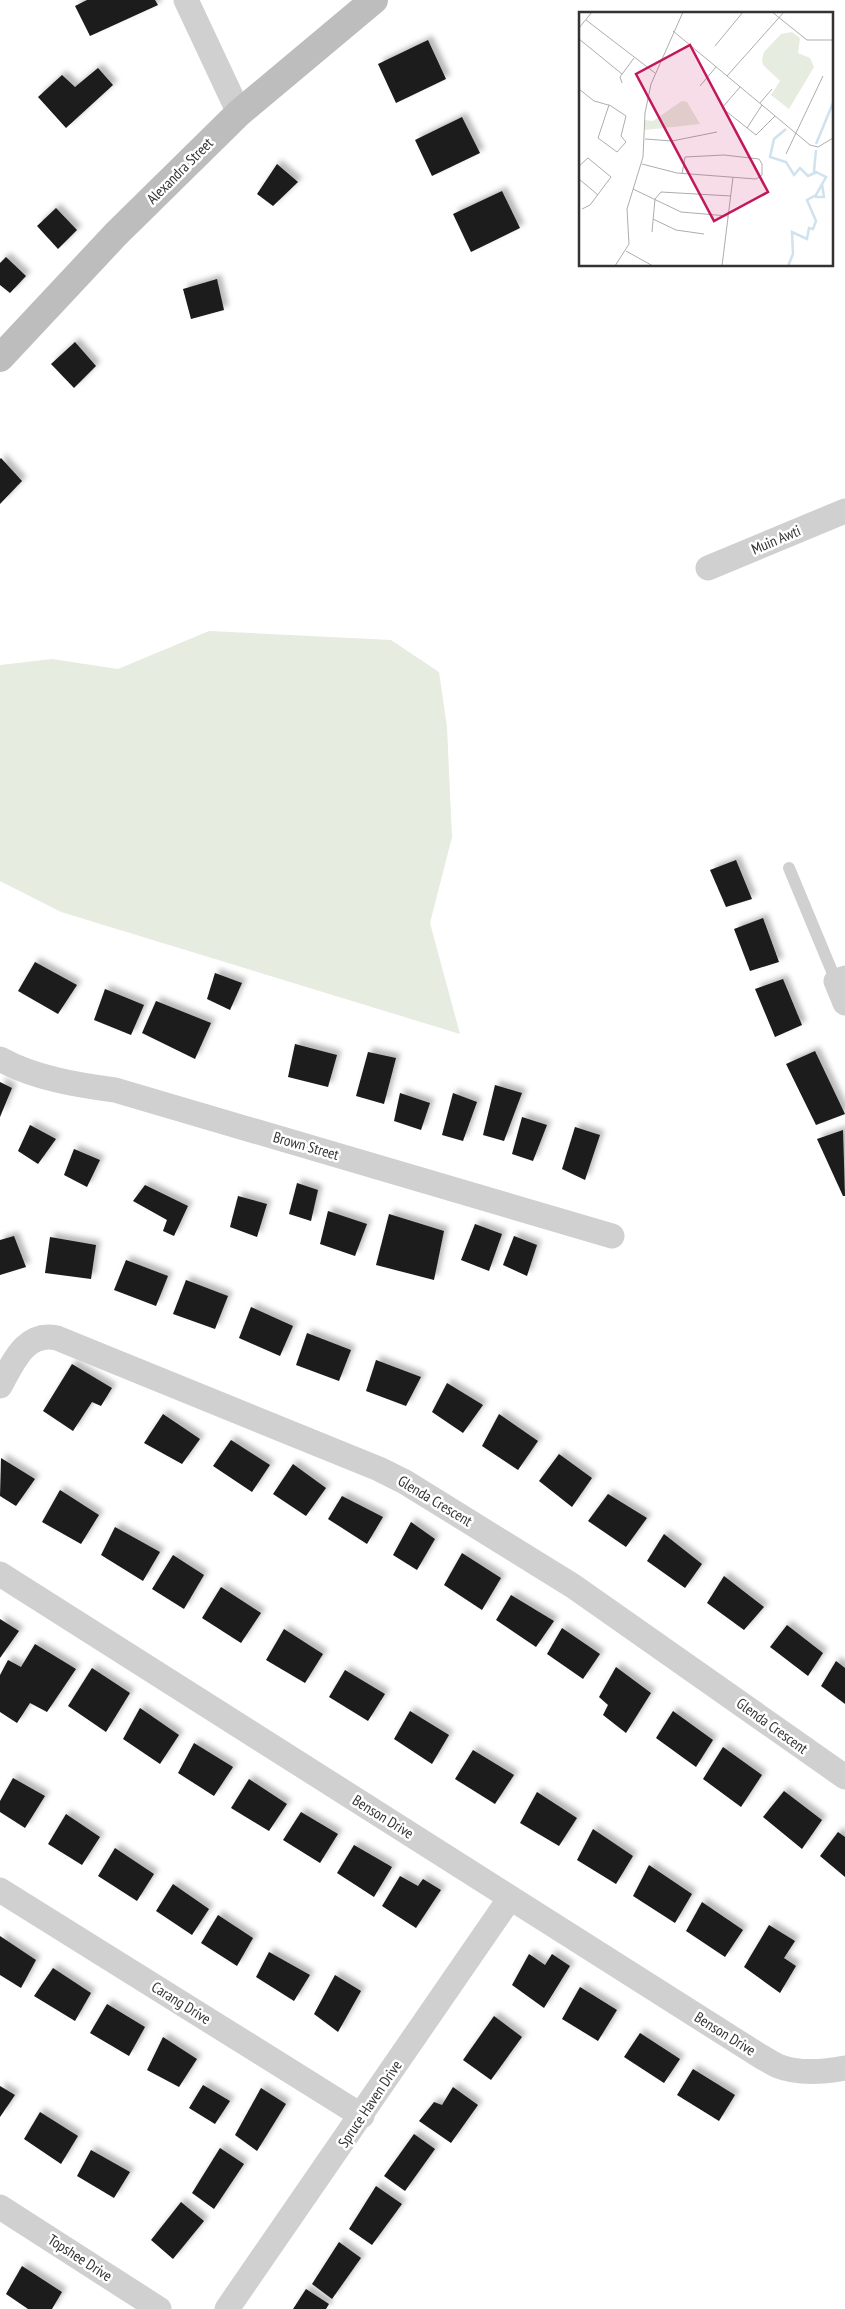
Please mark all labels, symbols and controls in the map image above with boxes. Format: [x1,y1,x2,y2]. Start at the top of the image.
inset map [579,12,832,266]
street label: Alexandra Street [142,133,217,208]
street label: Muin Awti [748,521,803,558]
street label: Brown Street [271,1127,341,1164]
street label: Glenda Crescent [395,1471,476,1530]
street label: Glenda Crescent [733,1693,812,1758]
street label: Benson Drive [349,1790,417,1843]
street label: Carang Drive [148,1977,214,2028]
street label: Benson Drive [691,2007,759,2060]
street label: Spruce Haven Drive [333,2056,406,2151]
street label: Topshee Drive [45,2230,116,2285]

